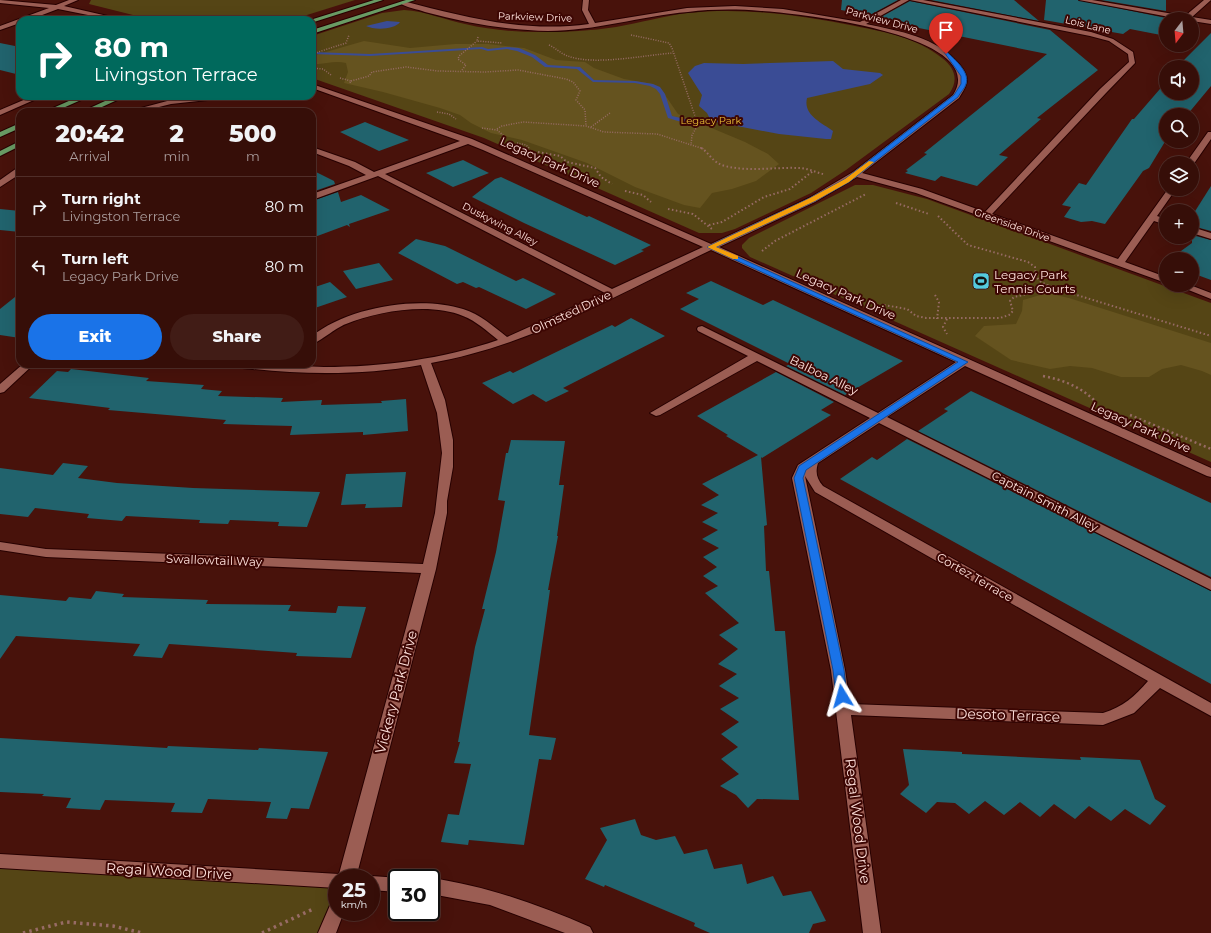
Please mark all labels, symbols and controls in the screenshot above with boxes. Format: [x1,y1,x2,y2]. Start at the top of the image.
street label: Parkview Drive [844,4,920,36]
street label: Parkview Drive [498,9,572,25]
north arrow [1159,12,1199,52]
map controls [1159,12,1199,292]
pin [929,13,963,54]
street label: Lois Lane [1064,13,1112,37]
icon: arrive [935,19,957,41]
text: 80 m [94,30,169,64]
icon: right [28,32,80,84]
button: sound [1159,60,1199,100]
text: Livingston Terrace [94,64,258,86]
button: search [1159,108,1199,148]
park label: Legacy Park [680,114,742,127]
text: 20:42 [55,119,124,148]
text: 2 [169,119,184,148]
text: 500 [229,119,277,148]
street label: Legacy Park Drive [498,133,602,191]
text: Arrival [69,148,110,164]
text: min [164,148,190,164]
text: m [246,148,260,164]
button: layers [1159,156,1199,196]
text: Turn right [62,189,141,208]
icon: right [28,196,50,218]
text: 80 m [265,197,304,216]
street label: Duskywing Alley [460,199,540,249]
button: + [1159,204,1199,244]
street label: Greenside Drive [972,205,1052,245]
text: Livingston Terrace [62,208,180,224]
text: Turn left [62,249,129,268]
button: − [1159,252,1199,292]
icon: left [28,256,50,278]
text: 80 m [265,257,304,276]
street label: Legacy Park Drive [794,265,898,323]
place label: Legacy Park Tennis Courts [994,267,1076,296]
text: Legacy Park Drive [62,268,179,284]
sports icon: Legacy Park Tennis Courts [971,271,991,291]
street label: Olmsted Drive [529,287,613,337]
button: Exit [28,314,162,360]
button: Share [170,314,304,360]
street label: Balboa Alley [787,352,861,398]
street label: Legacy Park Drive [1089,398,1193,456]
street label: Captain Smith Alley [989,468,1101,535]
street label: Cortez Terrace [934,549,1016,605]
street label: Swallowtail Way [166,551,263,569]
street label: Vickery Park Drive [371,628,421,756]
position arrow [821,675,863,717]
street label: Desoto Terrace [956,704,1060,726]
street label: Regal Wood Drive [841,757,875,885]
street label: Regal Wood Drive [106,859,232,883]
speed limit sign: 30 [388,869,440,921]
text: 25 [342,878,366,902]
text: km/h [341,898,367,911]

